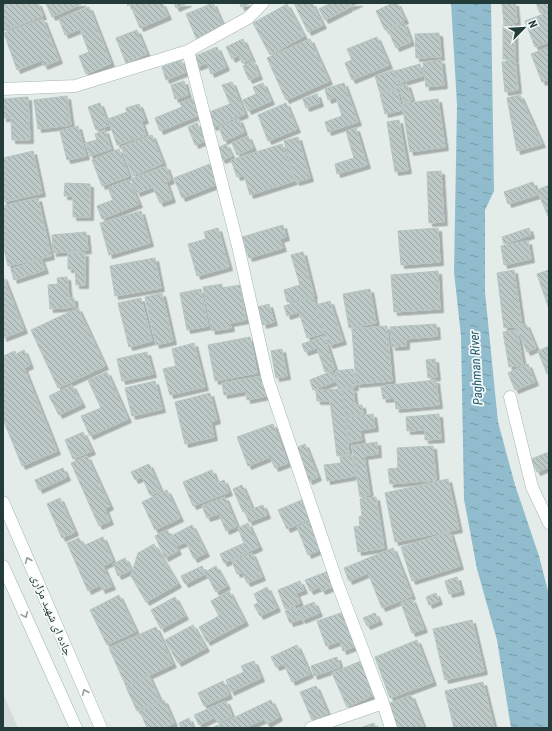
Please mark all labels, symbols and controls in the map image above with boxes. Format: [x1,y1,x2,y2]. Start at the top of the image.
north arrow [504,8,544,48]
text: N [525,18,540,30]
water label: Paghman River [466,329,485,406]
one-way arrow [25,557,33,564]
street label: جاده ای شهید مزاری [28,572,76,658]
one-way arrow [20,610,28,618]
one-way arrow [82,689,90,696]

